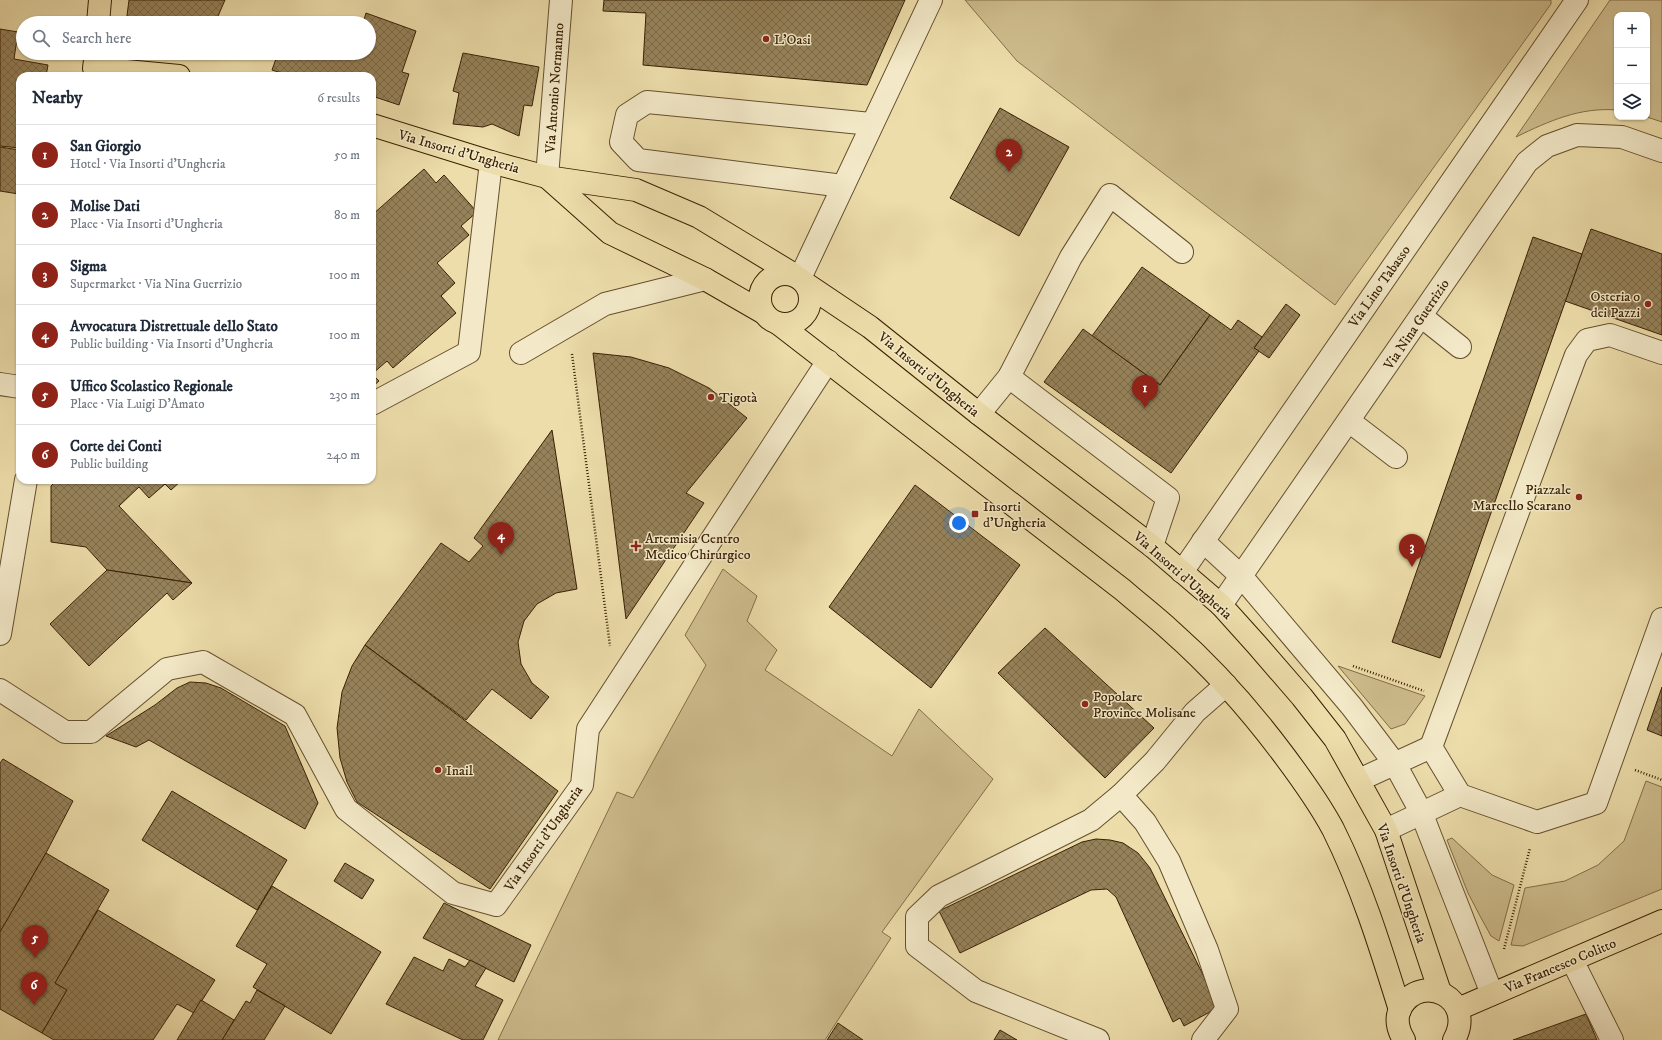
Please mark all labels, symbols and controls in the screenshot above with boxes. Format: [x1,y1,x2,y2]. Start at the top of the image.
map controls [1614,12,1650,120]
button: + [1614,12,1650,48]
search box [16,16,376,60]
street label: Via Antonio Normanno [541,22,569,155]
icon: search [30,27,52,49]
text: Search here [62,29,131,48]
place label: L'Oasi [774,31,811,49]
marker: L'Oasi [761,34,771,44]
button: − [1614,48,1650,84]
button: layers [1614,84,1650,120]
text: Nearby [32,87,82,109]
text: 6 results [317,90,360,106]
street label: Via Insorti d'Ungheria [395,126,521,178]
text: San Giorgio [70,137,141,156]
pin: 2 [996,139,1022,172]
text: 1 [43,147,47,163]
text: 50 m [334,147,360,163]
text: Hotel · Via Insorti d'Ungheria [70,156,225,172]
text: Molise Dati [70,197,140,216]
text: 2 [42,207,48,223]
text: 80 m [334,207,360,223]
text: Place · Via Insorti d'Ungheria [70,216,223,232]
street label: Via Lino Tabasso [1344,242,1415,332]
text: Sigma [70,257,107,276]
text: 3 [43,267,47,283]
text: 100 m [329,267,360,283]
text: Supermarket · Via Nina Guerrizio [70,276,242,292]
street label: Via Nina Guerrizio [1379,276,1454,374]
place label: Osteria o dei Pazzi [1591,288,1640,322]
marker: Osteria o dei Pazzi [1643,299,1653,309]
text: Avvocatura Distrettuale dello Stato [70,317,278,336]
text: 4 [41,327,49,343]
text: 100 m [329,327,360,343]
street label: Via Insorti d'Ungheria [873,328,983,421]
text: Public building · Via Insorti d'Ungheria [70,336,273,352]
pin: 1 [1132,375,1158,408]
text: Uffico Scolastico Regionale [70,377,233,396]
text: 5 [42,387,48,403]
text: 230 m [329,387,360,403]
place label: Tigotà [719,389,757,407]
marker: Tigotà [706,392,716,402]
text: Place · Via Luigi D'Amato [70,396,205,412]
text: Corte dei Conti [70,437,162,456]
text: 6 [42,447,48,463]
text: 240 m [327,447,360,463]
text: Public building [70,456,148,472]
place label: Piazzale Marcello Scarano [1473,481,1571,515]
marker: Piazzale Marcello Scarano [1574,492,1584,502]
place label: Insorti d'Ungheria [983,498,1046,532]
marker: Insorti d'Ungheria [970,509,980,519]
your location [949,513,969,533]
pin: 4 [488,522,514,555]
street label: Via Insorti d'Ungheria [1128,527,1236,624]
place label: Artemisia Centro Medico Chirurgico [645,530,751,564]
pin: 3 [1399,534,1425,567]
marker: Artemisia Centro Medico Chirurgico [630,540,642,552]
place label: Popolare Province Molisane [1093,688,1196,722]
marker: Popolare Province Molisane [1080,699,1090,709]
place label: Inail [446,762,474,780]
marker: Inail [433,765,443,775]
street label: Via Insorti d'Ungheria [500,782,587,896]
street label: Via Insorti d'Ungheria [1372,820,1430,945]
pin: 5 [22,925,48,958]
street label: Via Francesco Colitto [1501,934,1619,998]
pin: 6 [21,972,47,1005]

